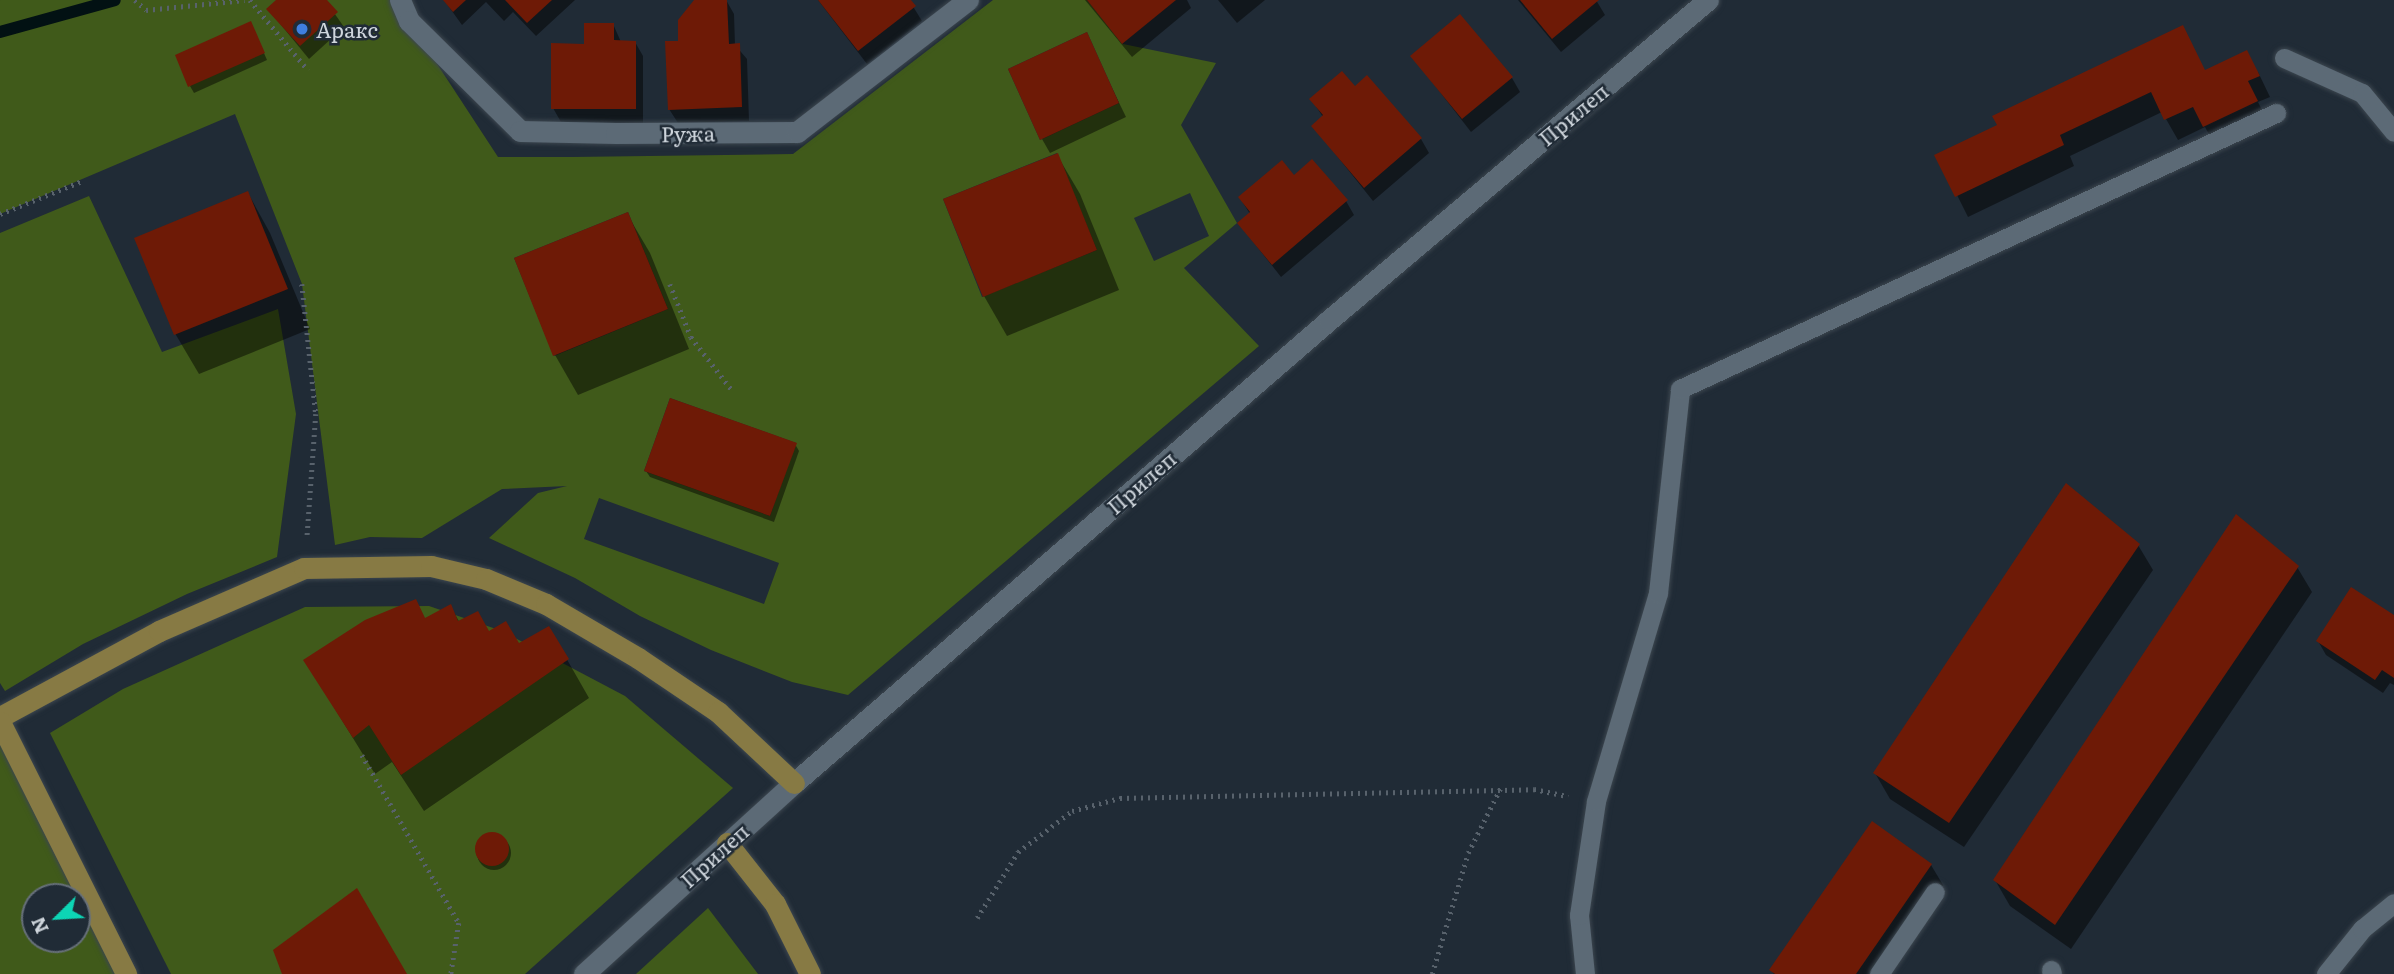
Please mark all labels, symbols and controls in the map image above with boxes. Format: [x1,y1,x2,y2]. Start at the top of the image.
place label: Аракс [316,16,378,42]
marker: Аракс [294,21,310,37]
street label: Прилеп [1533,78,1613,150]
street label: Ружа [661,120,715,146]
street label: Прилеп [1101,445,1181,519]
street label: Прилеп [675,818,753,892]
north arrow [21,883,91,953]
text: N [23,913,55,939]

